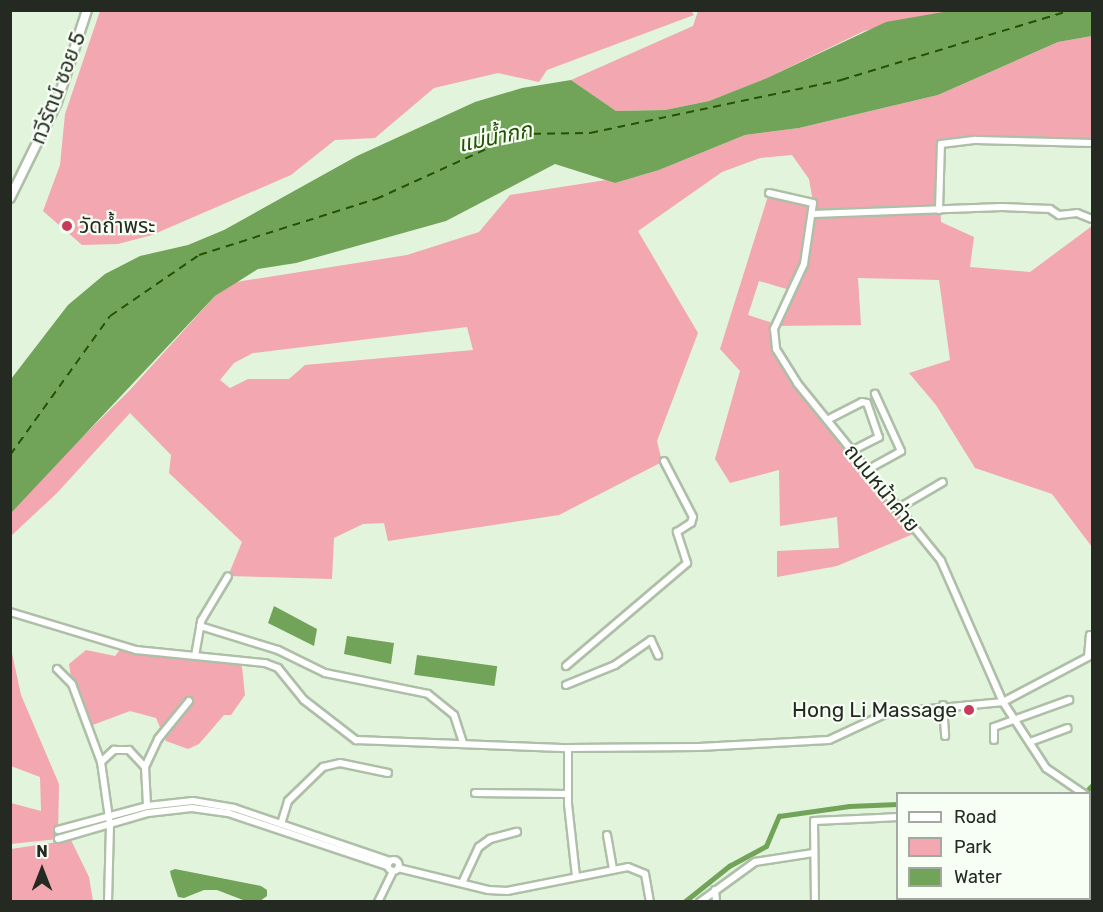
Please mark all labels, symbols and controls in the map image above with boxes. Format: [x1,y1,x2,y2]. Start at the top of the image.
street label: ทวีรัตน์ ซอย 5 [25,28,91,148]
water label: แม่น้ำกก [456,116,534,158]
place label: วัดถ้ำพระ [79,213,155,239]
marker: วัดถ้ำพระ [60,219,74,233]
street label: ถนนหน้าค่าย [839,439,925,537]
place label: Hong Li Massage [792,697,957,723]
marker: Hong Li Massage [962,703,976,717]
legend [896,792,1091,900]
text: Road [954,806,997,828]
text: Park [954,836,991,858]
north arrow [12,840,72,900]
text: N [36,842,48,861]
text: Water [954,866,1002,888]

